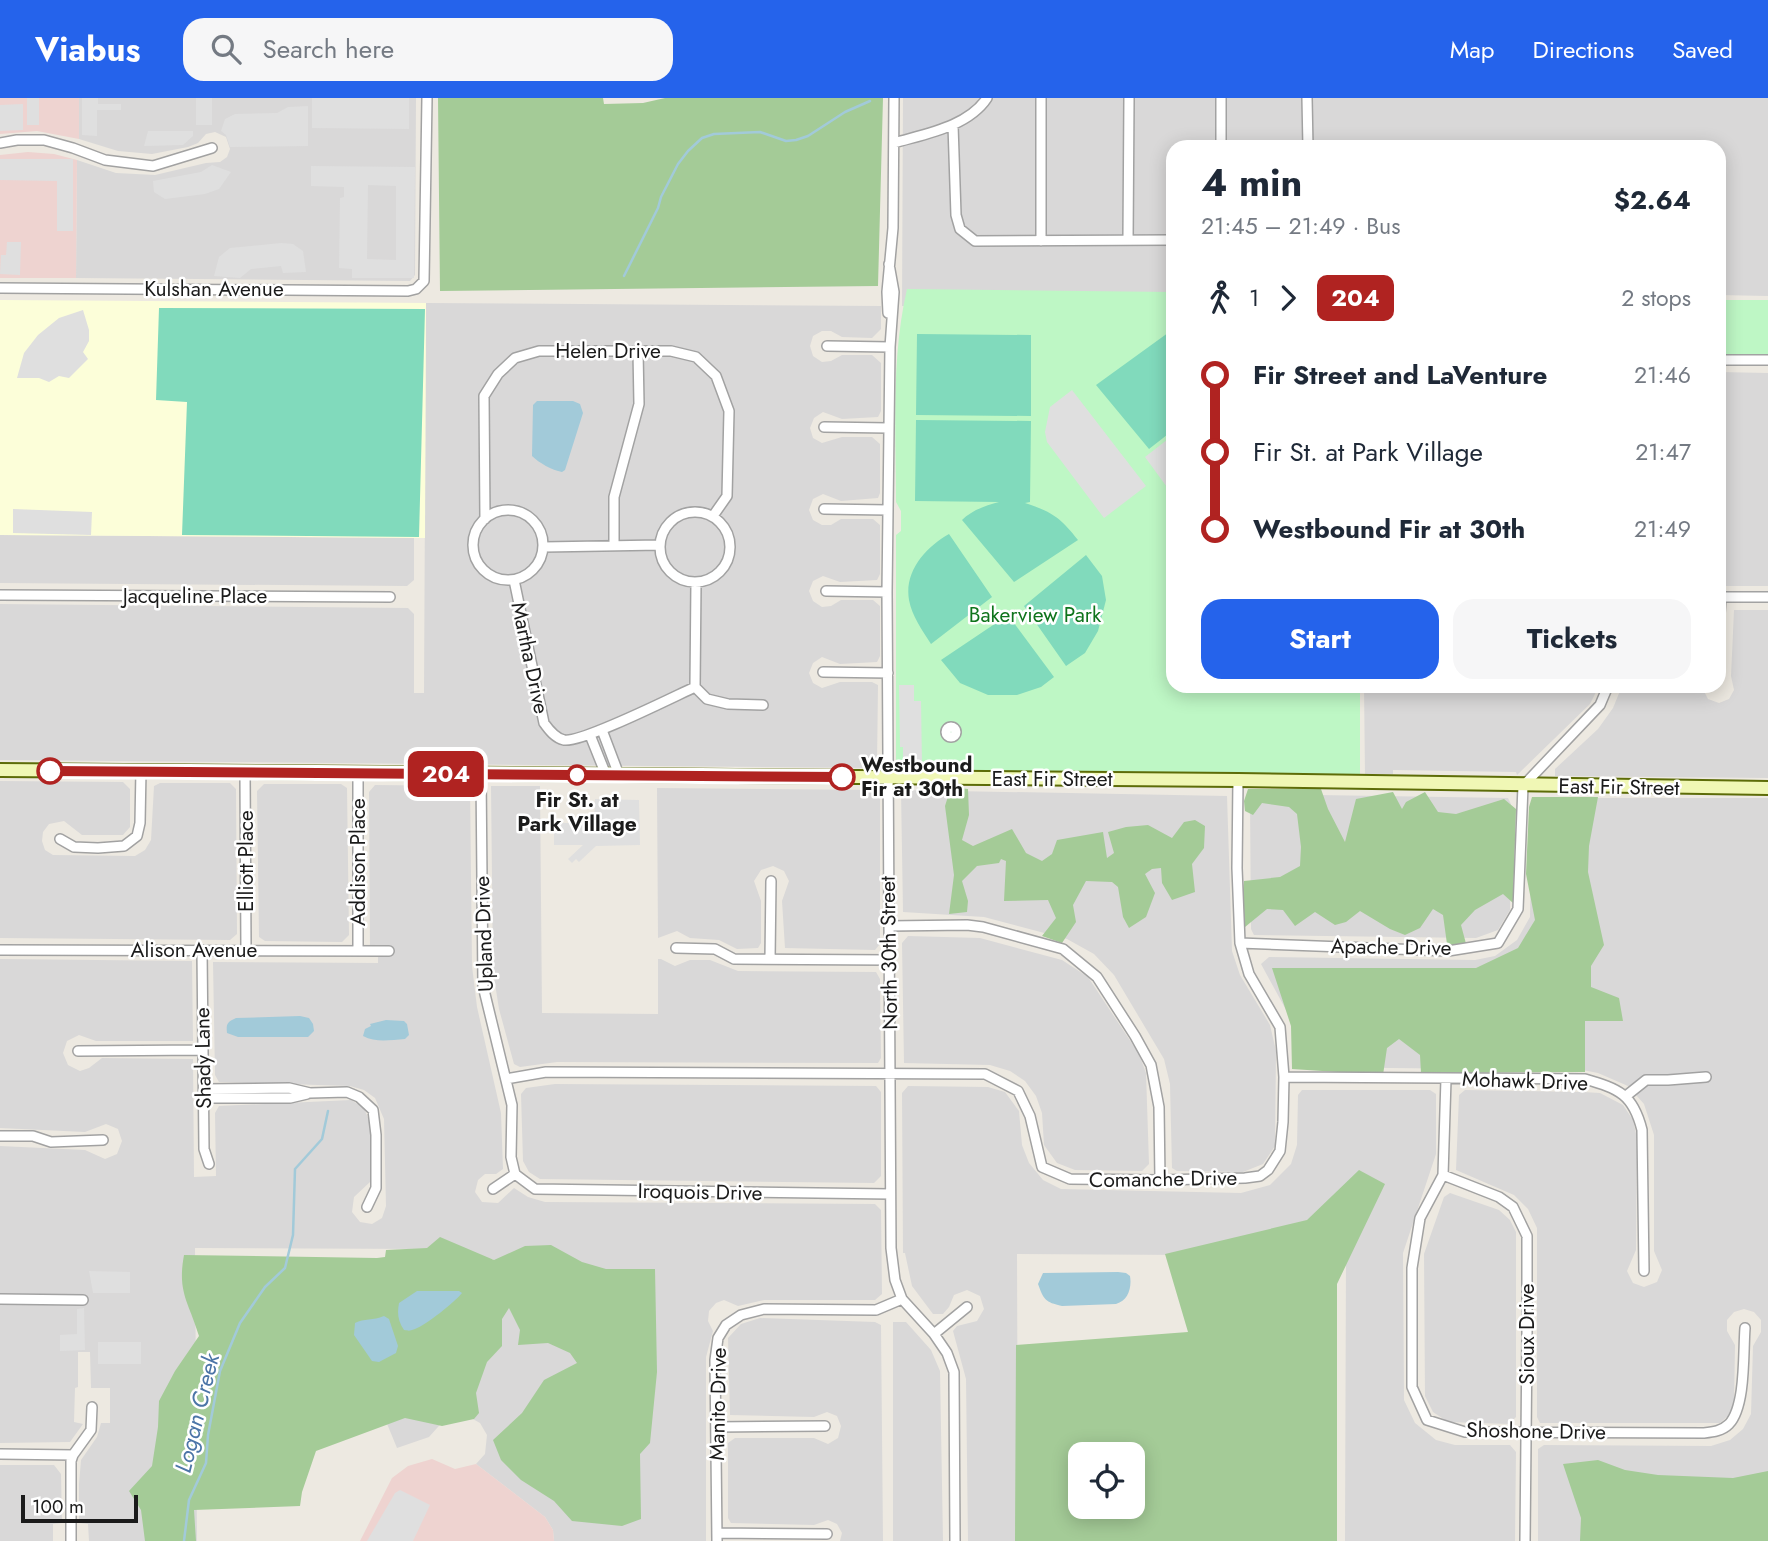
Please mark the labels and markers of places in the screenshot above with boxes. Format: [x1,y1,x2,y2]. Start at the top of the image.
place label: Westbound Fir at 30th [861,750,972,804]
unlabelled marker [37,758,63,784]
marker: Westbound Fir at 30th [829,764,855,790]
marker: Fir St. at Park Village [567,765,587,785]
place label: Fir St. at Park Village [517,785,637,839]

